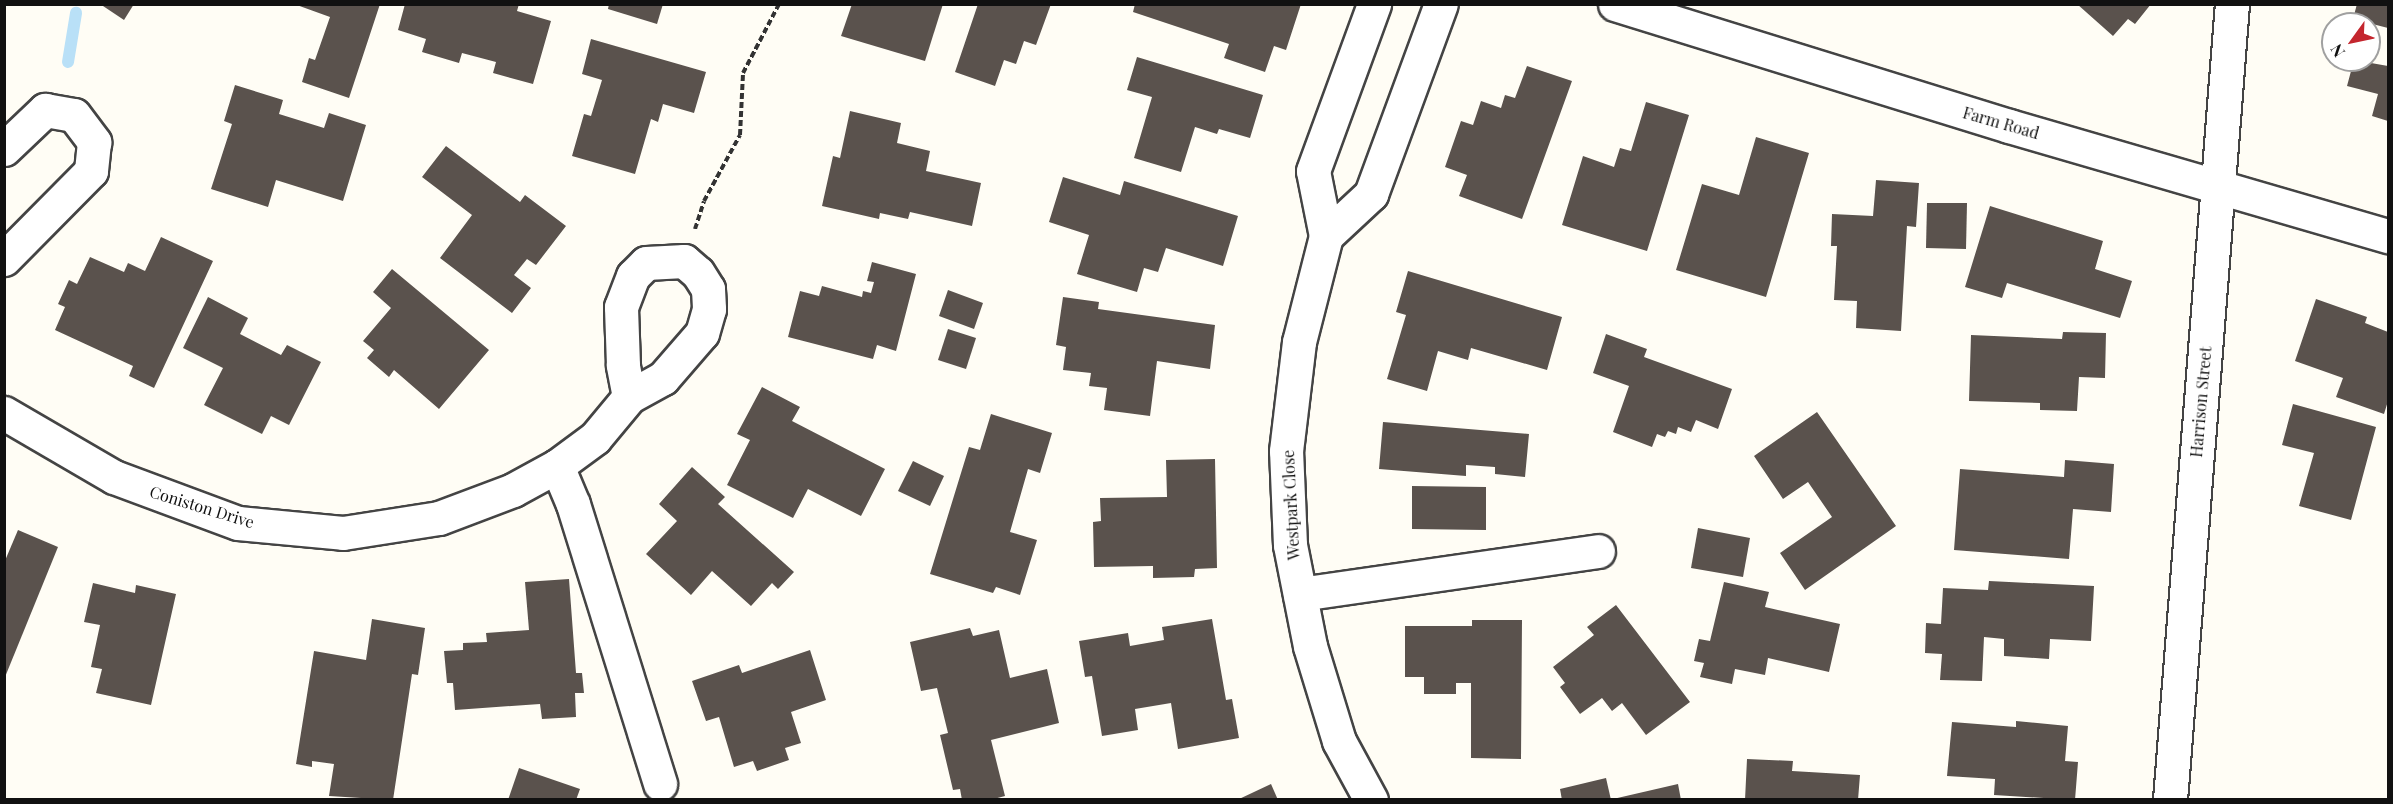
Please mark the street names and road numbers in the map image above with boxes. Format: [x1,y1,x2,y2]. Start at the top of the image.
street label: Farm Road [1961,103,2041,143]
street label: Harrison Street [2187,346,2215,458]
street label: Westpark Close [1279,449,1303,561]
street label: Coniston Drive [147,482,257,532]

